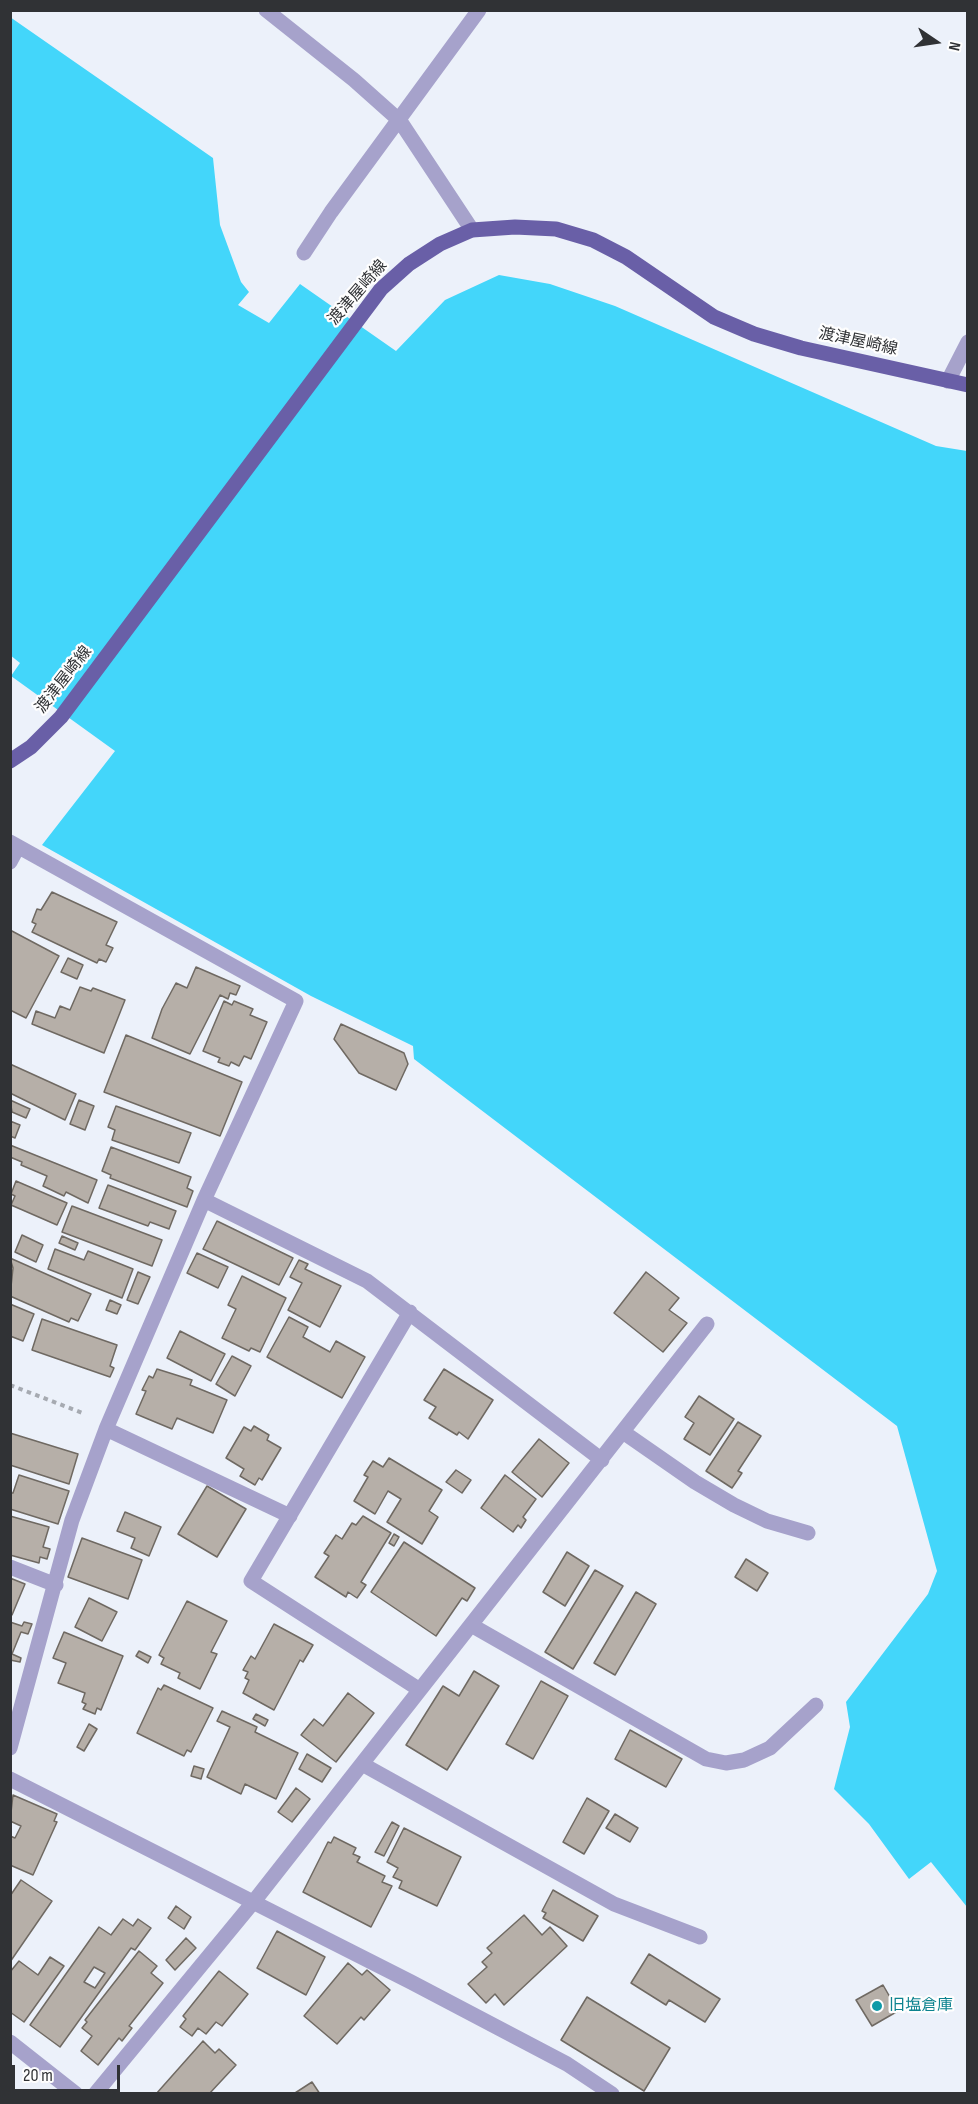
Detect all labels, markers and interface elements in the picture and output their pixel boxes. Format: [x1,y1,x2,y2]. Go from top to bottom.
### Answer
north arrow [906,12,966,72]
text: N [944,40,964,52]
street label: 渡津屋崎線 [325,257,391,329]
street label: 渡津屋崎線 [817,324,899,360]
street label: 渡津屋崎線 [32,643,96,717]
place label: 旧塩倉庫 [889,1996,953,2016]
marker: 旧塩倉庫 [870,1999,884,2013]
scale bar [15,2053,123,2091]
text: 20 m [23,2065,53,2086]

